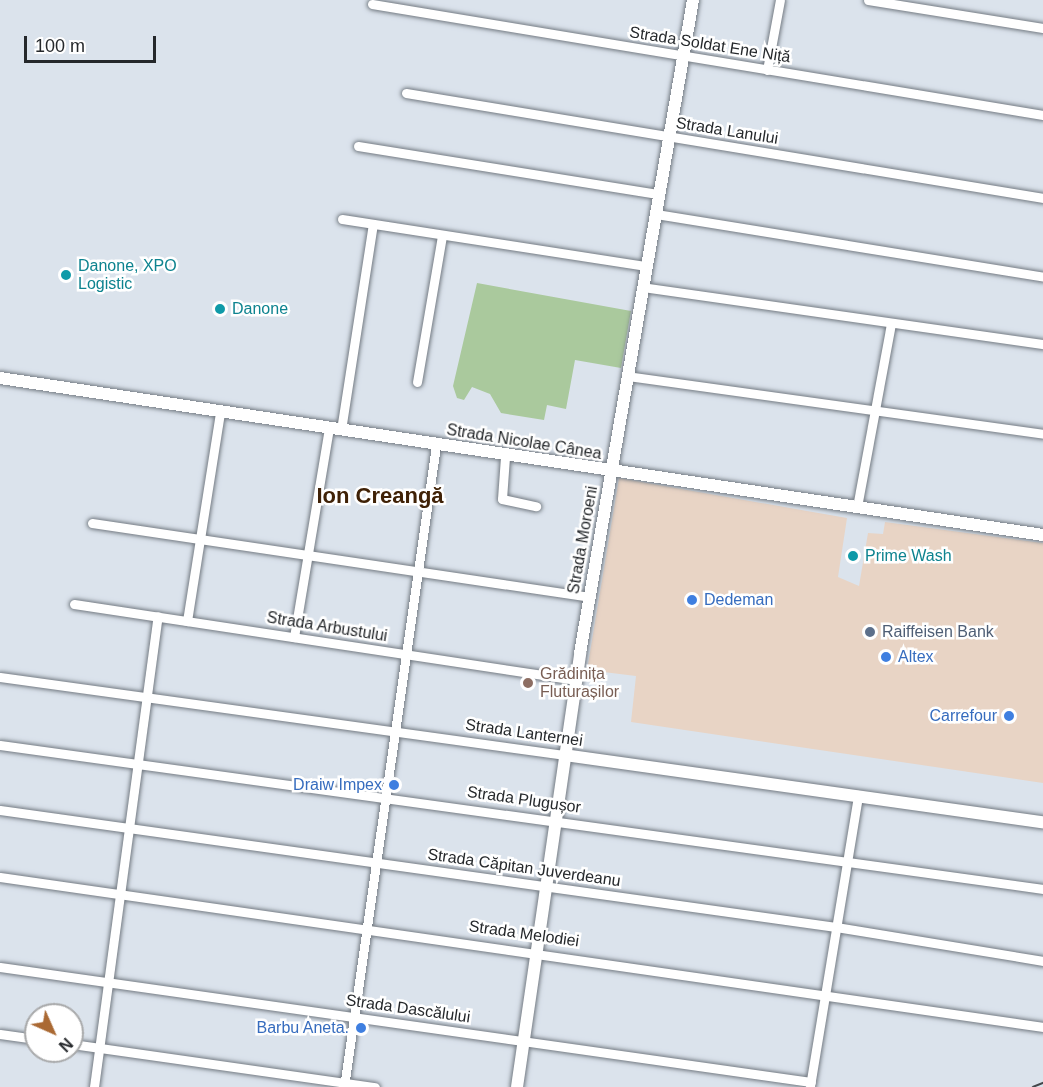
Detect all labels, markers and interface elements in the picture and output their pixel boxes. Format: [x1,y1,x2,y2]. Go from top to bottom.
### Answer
street label: Strada Soldat Ene Niță [628,23,792,67]
scale bar [27,24,159,62]
text: 100 m [35,36,85,56]
street label: Strada Lanului [675,113,779,149]
place label: Danone, XPO Logistic [78,256,177,294]
marker: Danone, XPO Logistic [59,268,73,282]
place label: Danone [232,299,288,319]
marker: Danone [213,302,227,316]
street label: Strada Nicolae Cânea [445,420,603,464]
district label: Ion Creangă [316,483,444,509]
street label: Strada Moroeni [564,484,602,596]
place label: Prime Wash [865,546,952,566]
marker: Prime Wash [846,549,860,563]
place label: Dedeman [704,590,773,610]
marker: Dedeman [685,593,699,607]
street label: Strada Arbustului [265,608,389,646]
place label: Raiffeisen Bank [882,622,994,642]
marker: Raiffeisen Bank [863,625,877,639]
place label: Altex [898,647,934,667]
marker: Altex [879,650,893,664]
place label: Grădinița Fluturașilor [540,664,619,702]
marker: Grădinița Fluturașilor [521,676,535,690]
place label: Carrefour [929,706,997,726]
marker: Carrefour [1002,709,1016,723]
street label: Strada Lanternei [464,715,584,751]
place label: Draiw Impex [293,775,382,795]
marker: Draiw Impex [387,778,401,792]
street label: Strada Plugușor [466,783,582,817]
street label: Strada Căpitan Juverdeanu [426,845,622,891]
street label: Strada Melodiei [468,917,580,951]
street label: Strada Dascălului [345,991,471,1027]
north arrow [24,1003,84,1063]
place label: Barbu Aneta. [256,1018,349,1038]
marker: Barbu Aneta. [354,1021,368,1035]
text: N [56,1035,76,1055]

